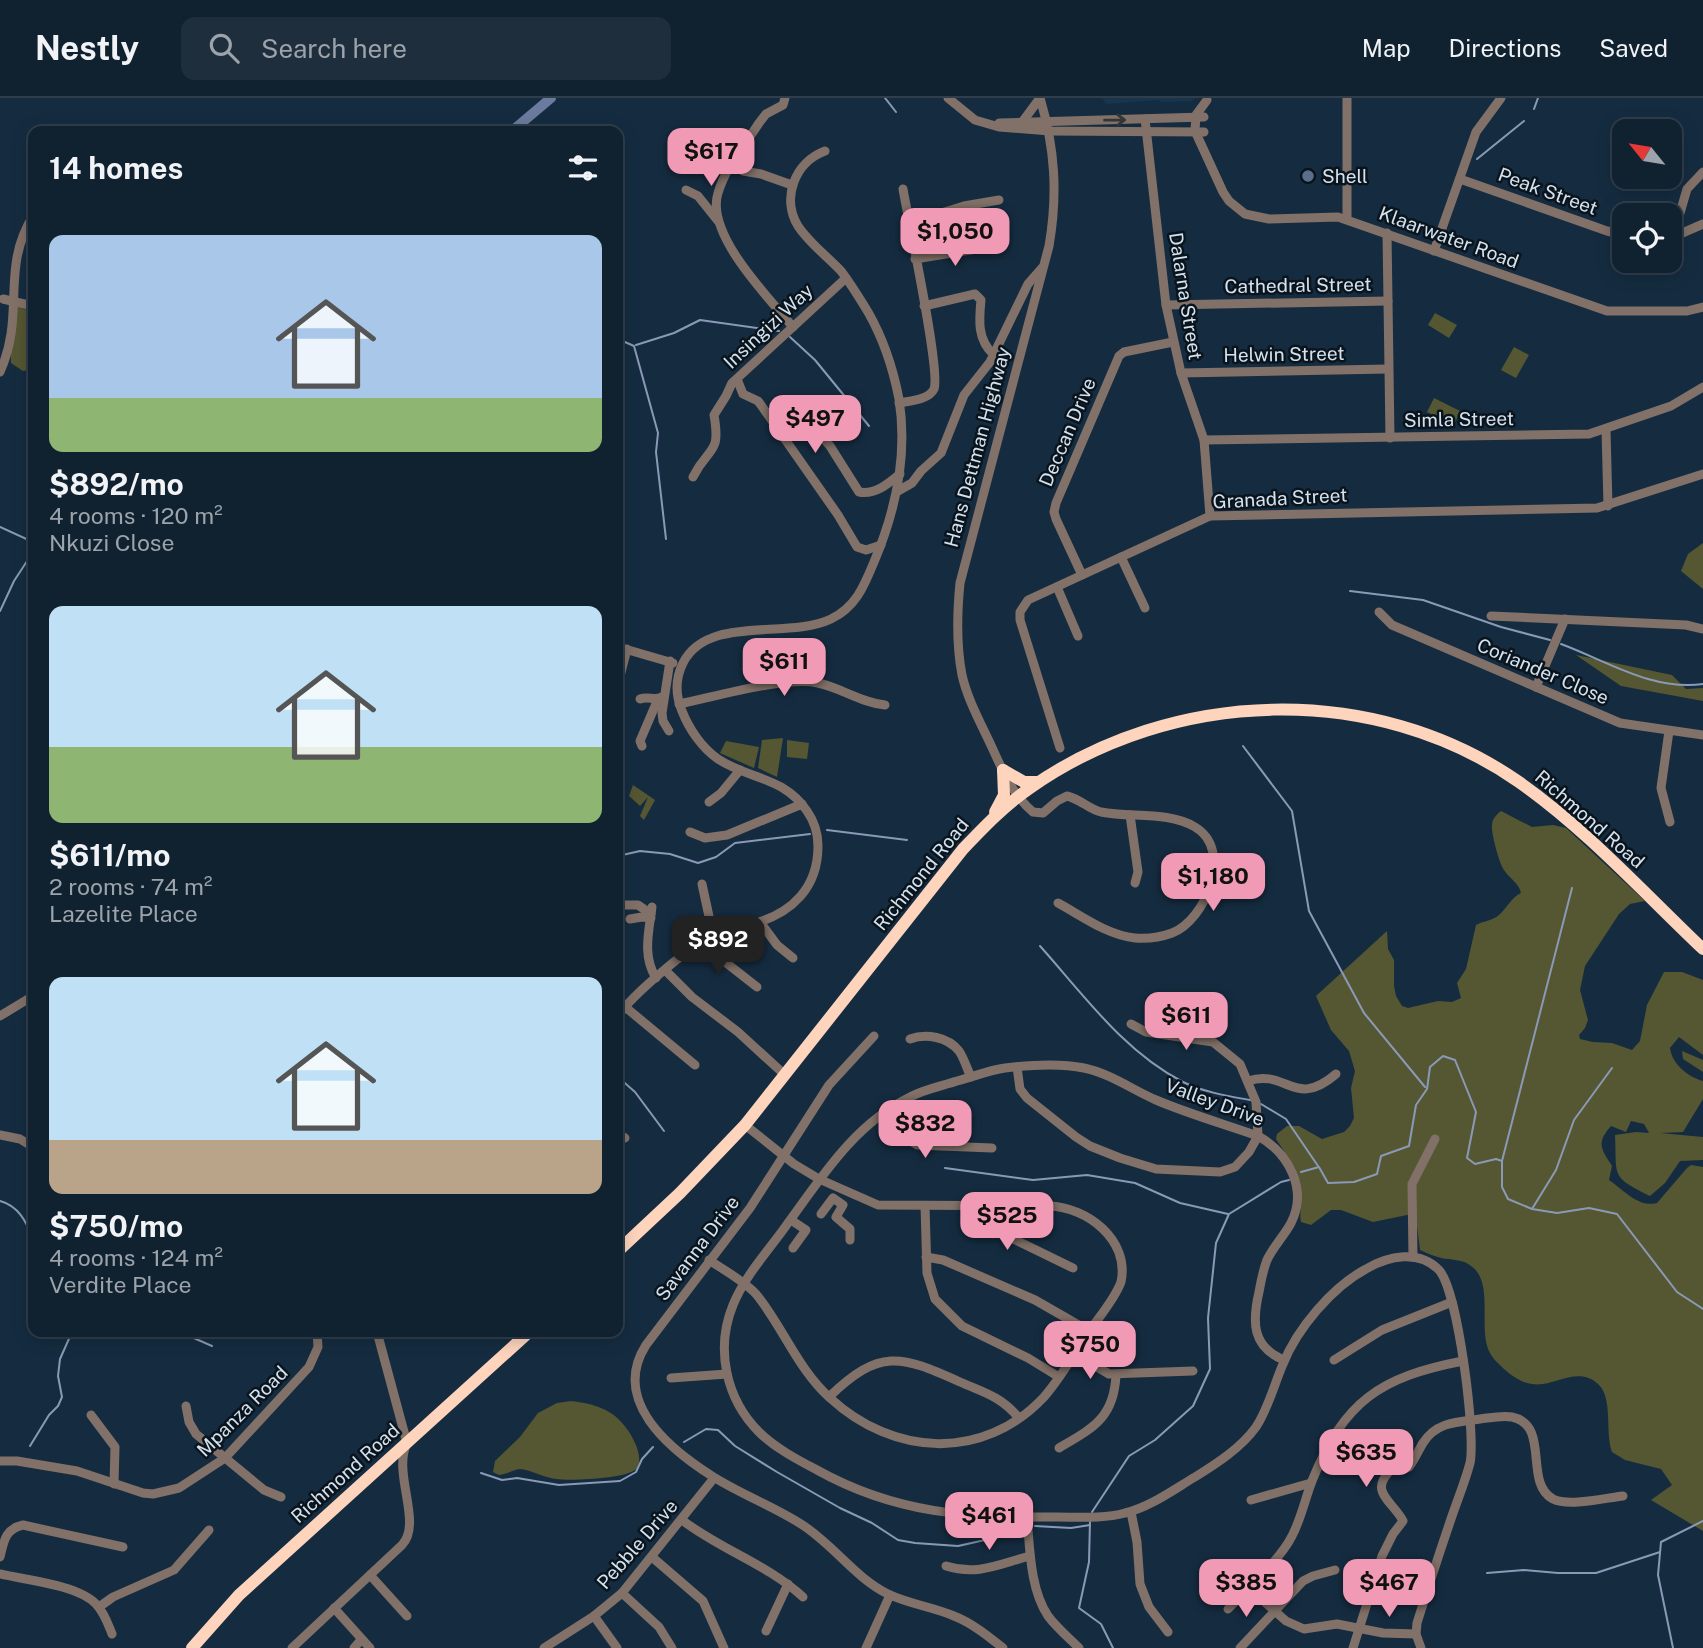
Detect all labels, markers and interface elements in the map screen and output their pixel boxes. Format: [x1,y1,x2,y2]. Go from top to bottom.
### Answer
search box [181,17,671,80]
text: Nestly [35,29,139,67]
icon: search [205,29,243,67]
text: Search here [261,33,407,64]
text: Map [1362,34,1411,62]
text: Directions [1449,34,1561,62]
text: Saved [1599,34,1668,62]
one-way arrow [1103,113,1126,127]
north arrow [1612,119,1682,189]
map controls [1612,119,1682,273]
pin: $617 [670,129,752,188]
text: $617 [683,137,739,164]
icon: filters [564,149,602,187]
text: 14 homes [49,150,183,186]
street label: Peak Street [1495,163,1601,219]
place label: Shell [1322,165,1368,187]
marker: Shell [1300,168,1316,184]
street label: Klaarwater Road [1376,202,1522,272]
button: locate [1612,203,1682,273]
pin: $1,050 [898,208,1012,268]
text: $1,050 [916,217,994,244]
street label: Dalarna Street [1165,231,1207,361]
street label: Cathedral Street [1224,273,1372,297]
street label: Insingizi Way [719,279,817,373]
icon: home [263,281,389,407]
street label: Helwin Street [1223,342,1345,366]
street label: Hans Dettman Highway [940,344,1014,550]
street label: Deccan Drive [1034,374,1100,490]
pin: $497 [774,396,856,455]
text: $497 [785,404,845,431]
street label: Simla Street [1404,407,1514,431]
text: $892/mo [49,466,184,502]
street label: Granada Street [1212,483,1348,513]
text: 4 rooms · 120 m² [49,502,223,529]
text: Nkuzi Close [49,529,175,556]
street label: Coriander Close [1474,633,1612,709]
pin: $611 [743,638,825,698]
text: $611 [759,647,809,674]
icon: home [263,652,389,778]
street label: Richmond Road [1531,766,1649,872]
street label: Richmond Road [869,814,973,934]
text: $611/mo [49,837,170,873]
pin: $1,180 [1156,854,1270,913]
text: $1,180 [1177,862,1249,889]
text: 2 rooms · 74 m² [49,873,212,900]
text: Lazelite Place [49,900,198,927]
pin: $892 [677,916,759,976]
text: $892 [688,925,748,952]
pin: $611 [1145,992,1227,1052]
text: $611 [1161,1001,1211,1028]
icon: home [263,1023,389,1149]
street label: Valley Drive [1162,1074,1268,1130]
pin: $832 [884,1100,966,1160]
text: $832 [895,1109,955,1136]
street label: Savanna Drive [651,1191,743,1305]
pin: $525 [966,1192,1048,1252]
text: $525 [976,1201,1038,1228]
text: $750/mo [49,1208,183,1244]
text: 4 rooms · 124 m² [49,1244,223,1271]
text: Verdite Place [49,1271,192,1298]
pin: $750 [1049,1322,1131,1381]
text: $750 [1060,1330,1120,1357]
street label: Mpanza Road [192,1361,292,1461]
street label: Richmond Road [286,1419,404,1527]
pin: $635 [1325,1430,1407,1489]
text: $635 [1335,1438,1397,1465]
pin: $461 [948,1492,1030,1552]
street label: Pebble Drive [592,1495,682,1593]
text: $461 [961,1501,1017,1528]
pin: $385 [1205,1560,1287,1619]
pin: $467 [1348,1560,1430,1619]
text: $385 [1215,1568,1277,1595]
text: $467 [1359,1568,1419,1595]

